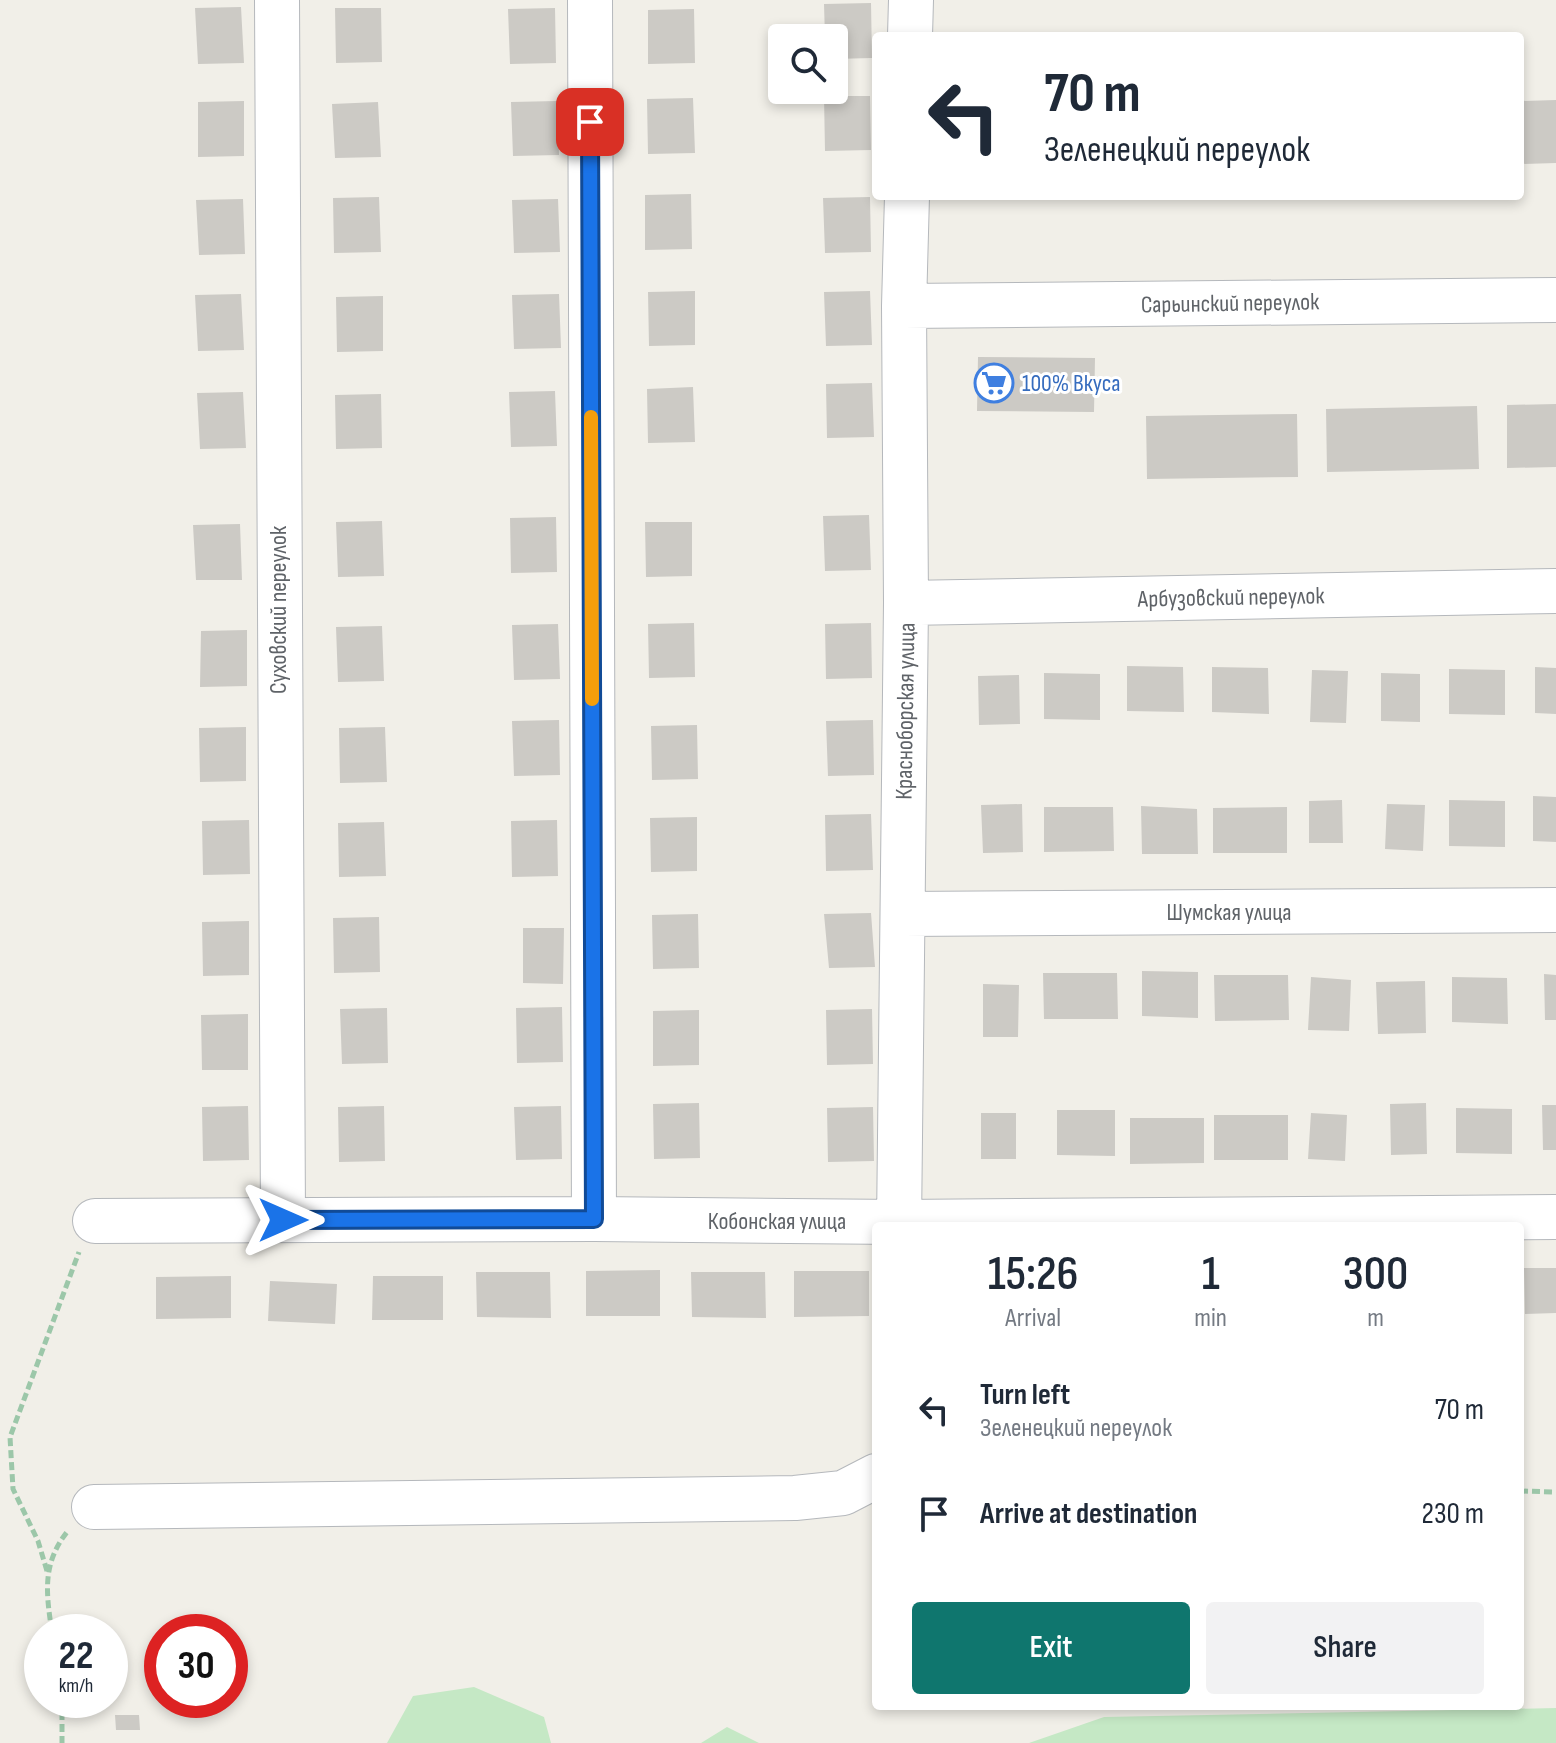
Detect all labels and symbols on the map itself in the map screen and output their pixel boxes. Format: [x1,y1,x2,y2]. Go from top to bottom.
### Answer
pin [556,88,624,156]
street label: Сарьинский переулок [1141,287,1320,320]
supermarket icon: 100% Вкуса [973,362,1015,404]
place label: 100% Вкуса [1022,369,1120,398]
street label: Суховский переулок [264,525,293,694]
street label: Арбузовский переулок [1136,581,1326,614]
street label: Красноборская улица [889,622,922,800]
street label: Шумская улица [1166,898,1292,927]
position arrow [241,1178,325,1262]
street label: Кобонская улица [708,1207,846,1236]
speed limit sign: 30 [144,1614,248,1718]

